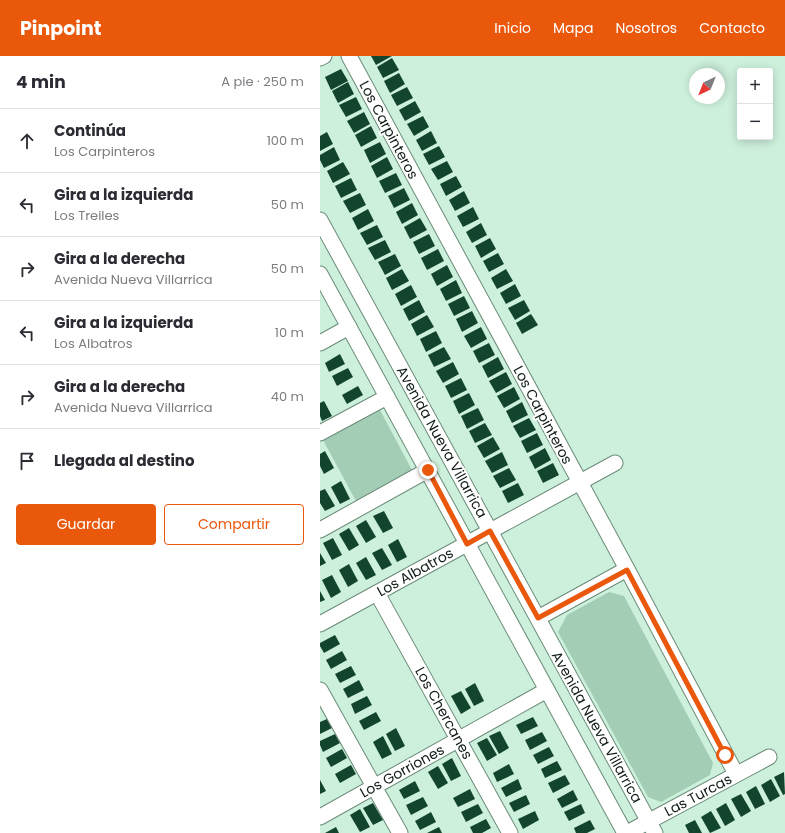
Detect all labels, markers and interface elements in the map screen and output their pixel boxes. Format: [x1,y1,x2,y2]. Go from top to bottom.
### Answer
text: Pinpoint [20,15,101,42]
text: Inicio [494,18,531,38]
text: Mapa [553,18,594,38]
text: Nosotros [616,18,677,38]
text: Contacto [699,18,765,38]
north arrow [689,68,725,104]
map controls [737,68,773,140]
button: + [737,68,773,104]
text: 4 min [16,70,66,94]
text: A pie · 250 m [221,72,304,91]
street label: Los Carpinteros [355,77,423,183]
button: − [737,104,773,140]
text: Continúa [54,120,126,141]
icon: ahead [16,130,38,152]
text: 100 m [267,131,304,150]
text: Los Carpinteros [54,142,155,161]
text: Gira a la izquierda [54,184,193,205]
icon: left [16,194,38,216]
text: 50 m [271,195,304,214]
text: Los Treiles [54,206,119,225]
text: Gira a la derecha [54,248,185,269]
icon: right [16,258,38,280]
text: 50 m [271,259,304,278]
text: Avenida Nueva Villarrica [54,270,213,289]
text: Gira a la izquierda [54,312,193,333]
icon: left [16,322,38,344]
text: 10 m [275,323,304,342]
text: Los Albatros [54,334,132,353]
street label: Los Carpinteros [509,362,577,468]
street label: Avenida Nueva Villarrica [392,363,492,521]
text: Gira a la derecha [54,376,185,397]
icon: right [16,386,38,408]
text: 40 m [271,387,304,406]
text: Avenida Nueva Villarrica [54,398,213,417]
icon: arrive [16,450,38,472]
text: Llegada al destino [54,450,195,471]
route end [419,461,437,479]
button: Guardar [16,504,156,545]
button: Compartir [164,504,304,545]
street label: Los Albatros [373,543,457,601]
street label: Avenida Nueva Villarrica [547,648,647,806]
street label: Los Chercanes [410,663,478,763]
street label: Los Gorriones [356,740,448,802]
route start [716,746,734,764]
street label: Las Turcas [661,769,735,821]

